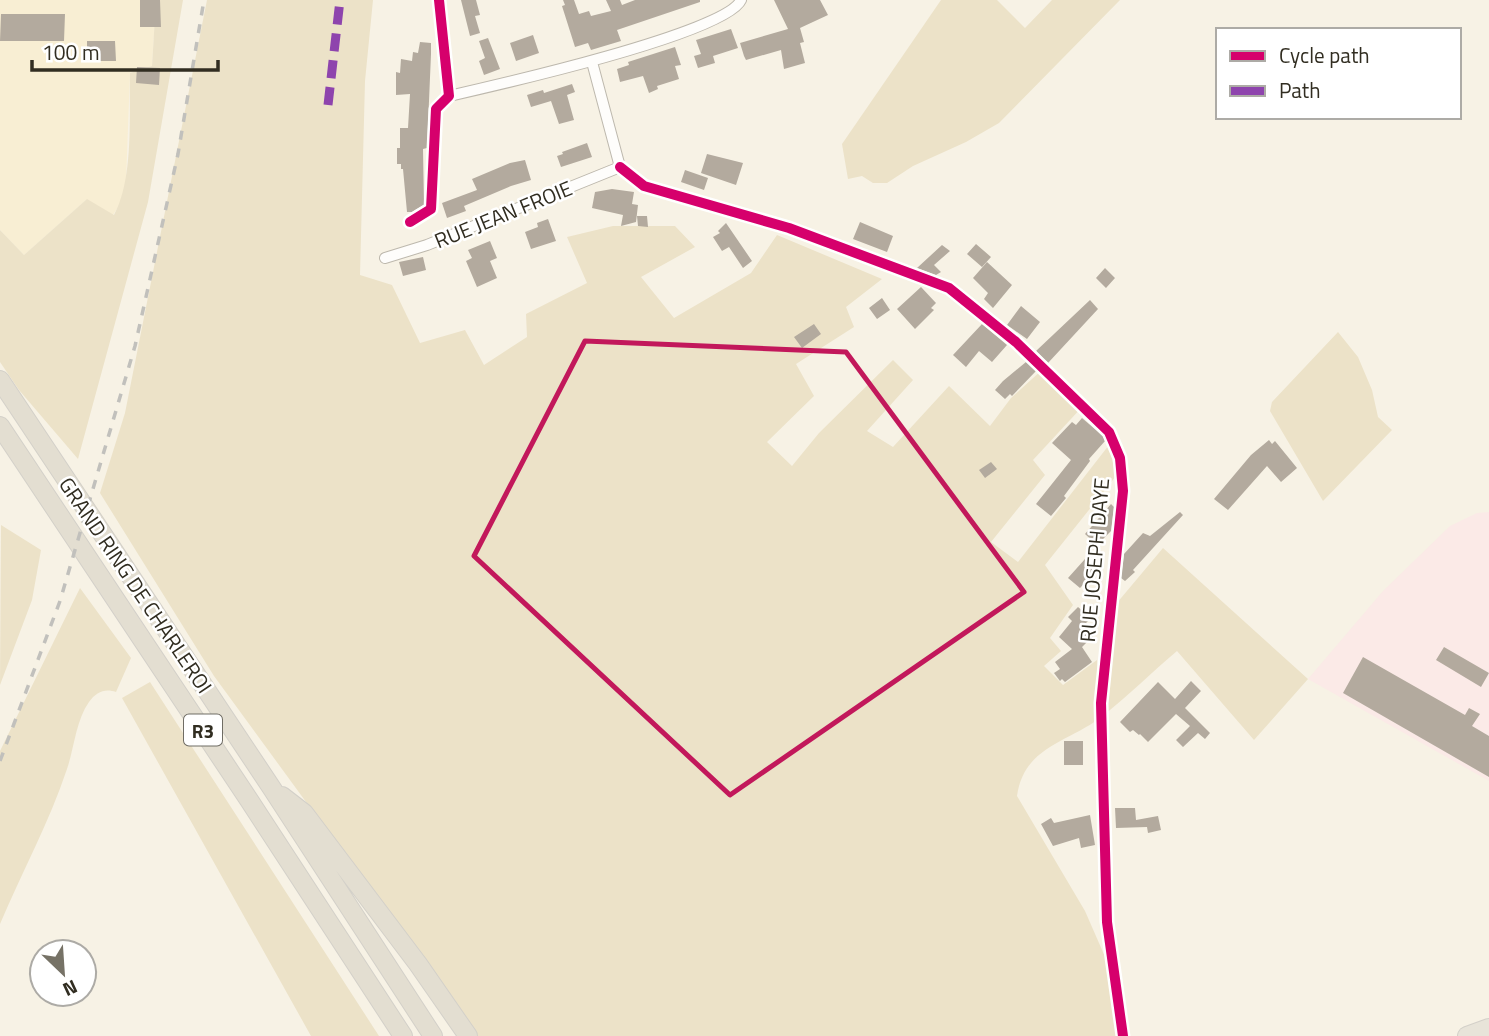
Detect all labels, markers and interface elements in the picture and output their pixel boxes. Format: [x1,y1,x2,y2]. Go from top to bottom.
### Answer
scale bar [32,28,217,72]
legend [1216,28,1461,119]
text: 100 m [42,36,99,68]
text: Cycle path [1279,39,1370,71]
text: Path [1279,74,1321,106]
street label: RUE JEAN FROIE [429,172,577,256]
street label: GRAND RING DE CHARLEROI [51,470,221,700]
street label: RUE JOSEPH DAYE [1071,477,1117,643]
road number: R3 [184,715,222,746]
north arrow [28,938,98,1008]
text: N [58,973,82,1005]

